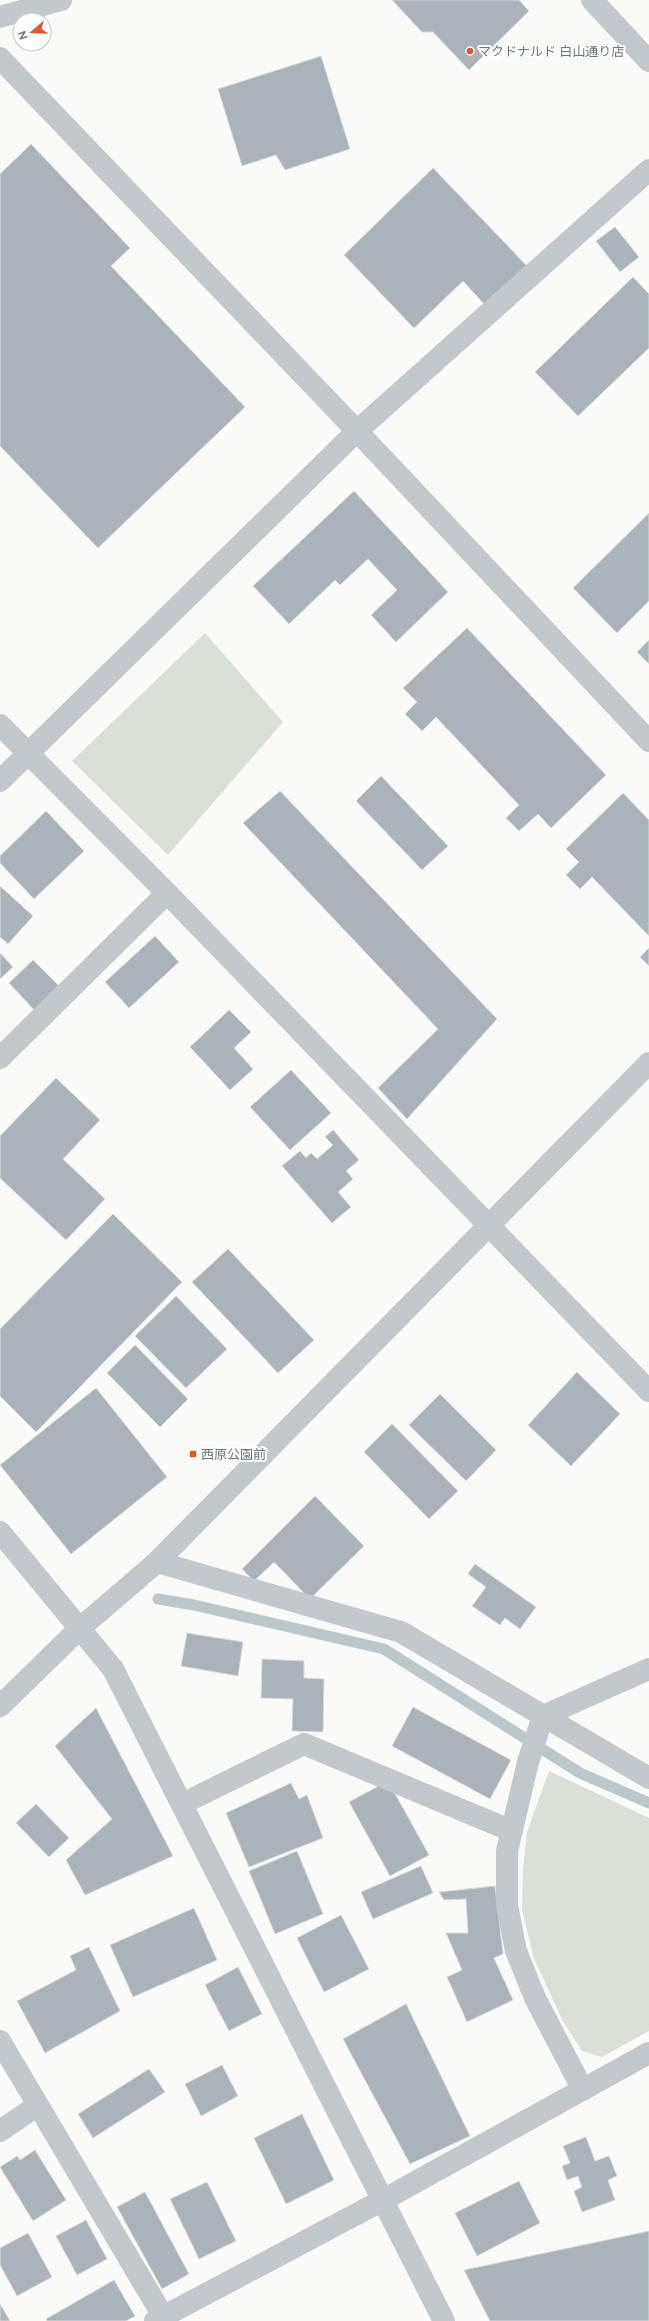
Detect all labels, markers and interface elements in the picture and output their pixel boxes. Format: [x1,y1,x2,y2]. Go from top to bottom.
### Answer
north arrow [12,12,52,52]
text: N [16,29,31,41]
place label: マクドナルド 白山通り店 [478,44,624,59]
marker: マクドナルド 白山通り店 [465,46,475,56]
place label: 西原公園前 [201,1447,266,1462]
marker: 西原公園前 [188,1449,198,1459]

